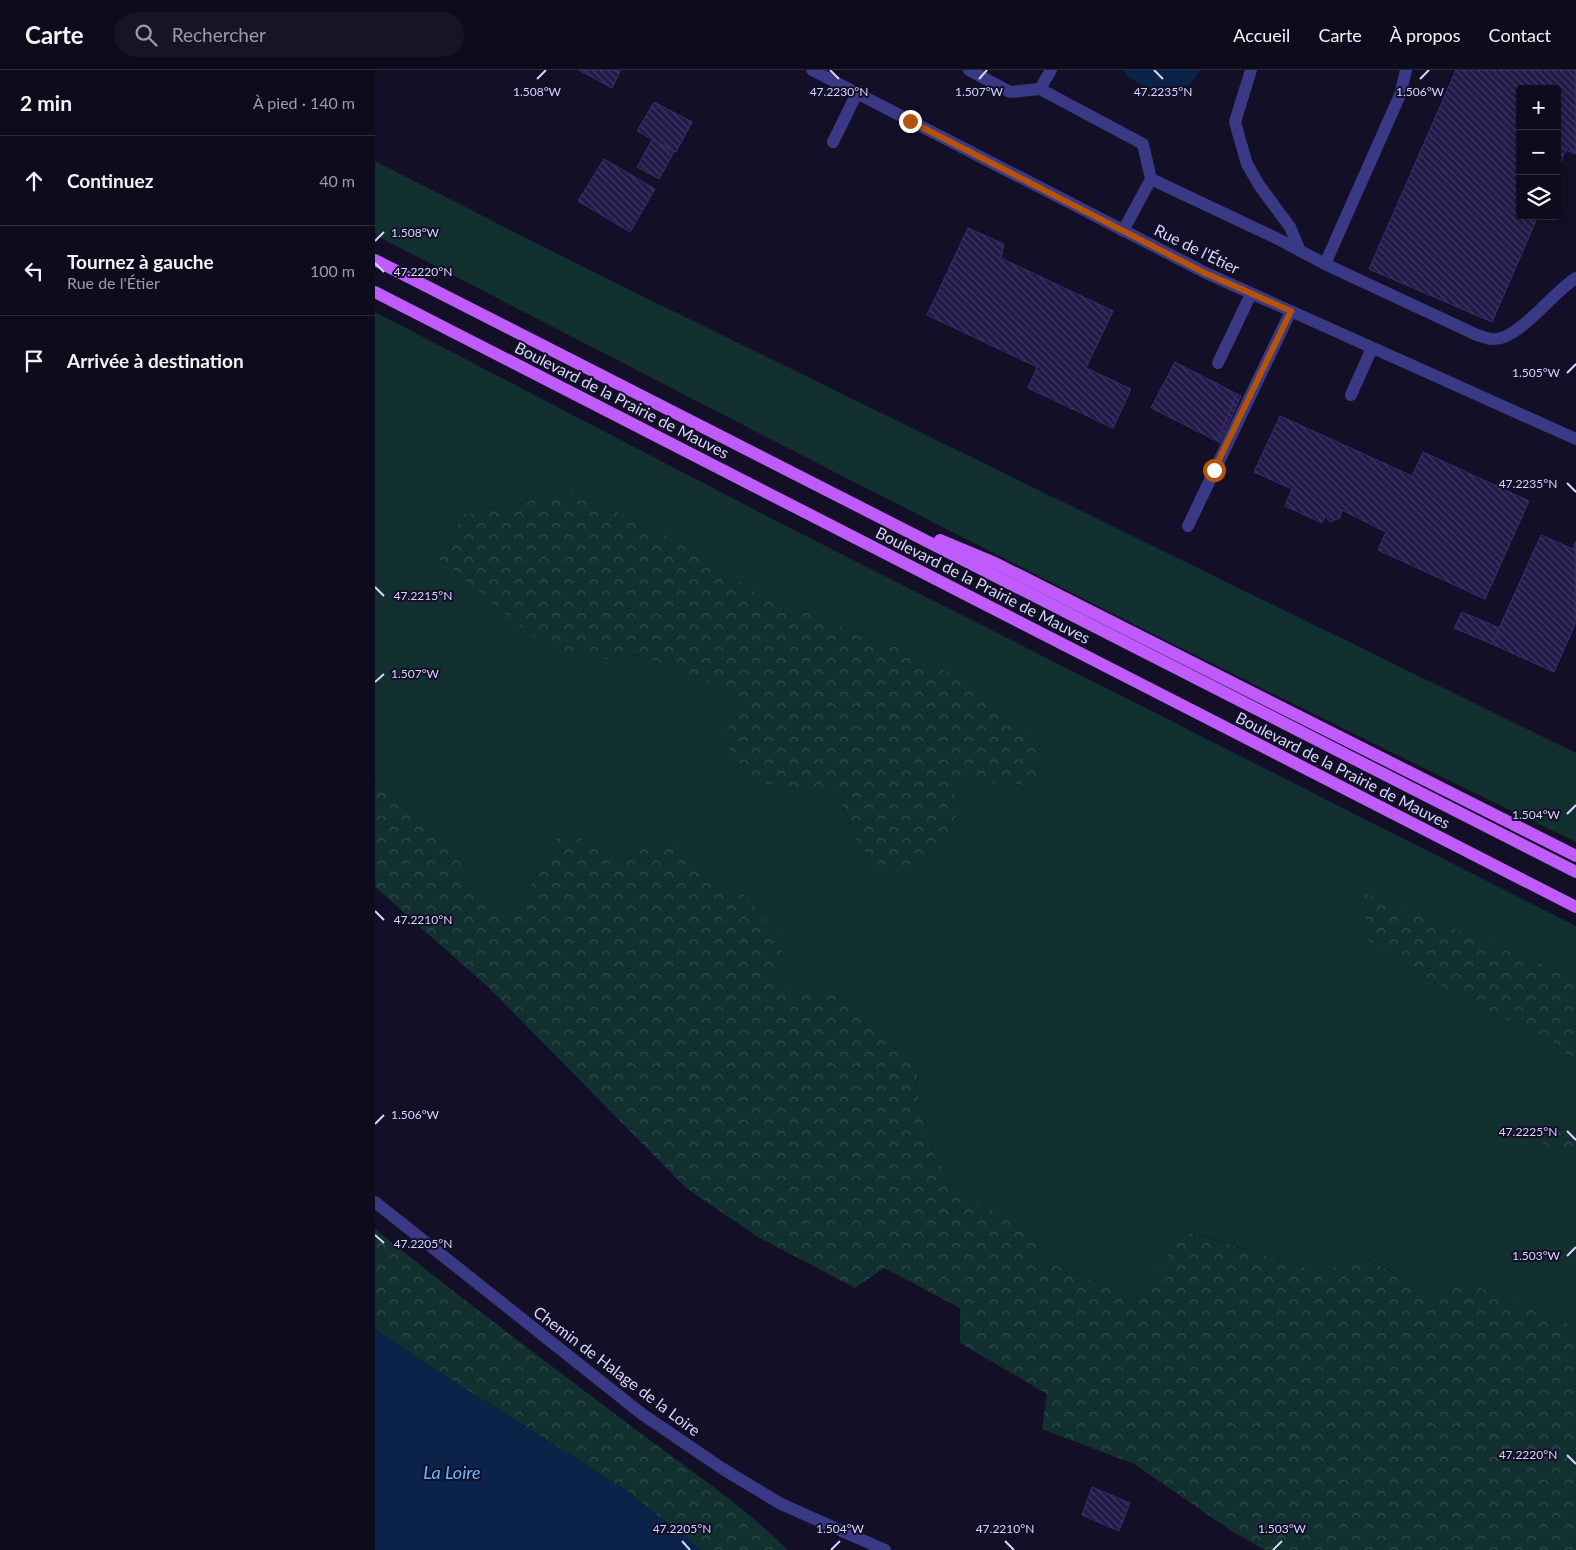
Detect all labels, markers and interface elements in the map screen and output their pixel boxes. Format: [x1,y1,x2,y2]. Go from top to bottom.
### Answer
search box [114,12,464,57]
text: Carte [25,20,84,49]
icon: search [132,21,160,49]
text: Rechercher [172,23,266,46]
text: Accueil [1233,24,1290,46]
text: Carte [1318,24,1362,46]
text: À propos [1390,24,1461,46]
text: Contact [1489,24,1551,46]
text: 1.508°W [513,84,562,99]
text: 47.2230°N [810,84,868,99]
text: 1.507°W [955,84,1004,99]
text: 47.2235°N [1134,84,1192,99]
text: 1.506°W [1396,84,1445,99]
map controls [1516,85,1561,220]
button: + [1516,85,1561,130]
text: 2 min [20,90,72,115]
text: À pied · 140 m [253,93,355,112]
route end [899,110,922,133]
button: − [1516,130,1561,175]
icon: ahead [20,167,48,195]
text: Continuez [67,169,153,192]
text: 40 m [319,171,355,190]
button: layers [1516,175,1561,220]
street label: Rue de l'Étier [1151,220,1243,277]
text: 1.508°W [391,225,440,240]
text: Tournez à gauche [67,250,214,273]
icon: left [20,257,48,285]
text: 100 m [310,261,355,280]
text: 47.2220°N [394,264,452,279]
text: Rue de l'Étier [67,273,160,292]
street label: Boulevard de la Prairie de Mauves [512,337,733,462]
icon: arrive [20,347,48,375]
text: Arrivée à destination [67,349,244,372]
text: 1.505°W [1512,365,1561,380]
route start [1203,459,1226,482]
text: 47.2235°N [1499,476,1557,491]
street label: Boulevard de la Prairie de Mauves [873,522,1094,647]
text: 47.2215°N [394,588,452,603]
text: 1.507°W [391,666,440,681]
street label: Boulevard de la Prairie de Mauves [1233,707,1454,832]
text: 1.504°W [1512,807,1561,822]
text: 47.2210°N [394,912,452,927]
text: 1.506°W [391,1107,440,1122]
text: 47.2225°N [1499,1124,1557,1139]
text: 47.2205°N [394,1236,452,1251]
text: 1.503°W [1512,1248,1561,1263]
street label: Chemin de Halage de la Loire [530,1302,704,1440]
text: 47.2220°N [1499,1447,1557,1462]
water label: La Loire [423,1461,481,1483]
text: 47.2205°N [653,1521,711,1536]
text: 1.504°W [816,1521,865,1536]
text: 47.2210°N [976,1521,1034,1536]
text: 1.503°W [1258,1521,1307,1536]

